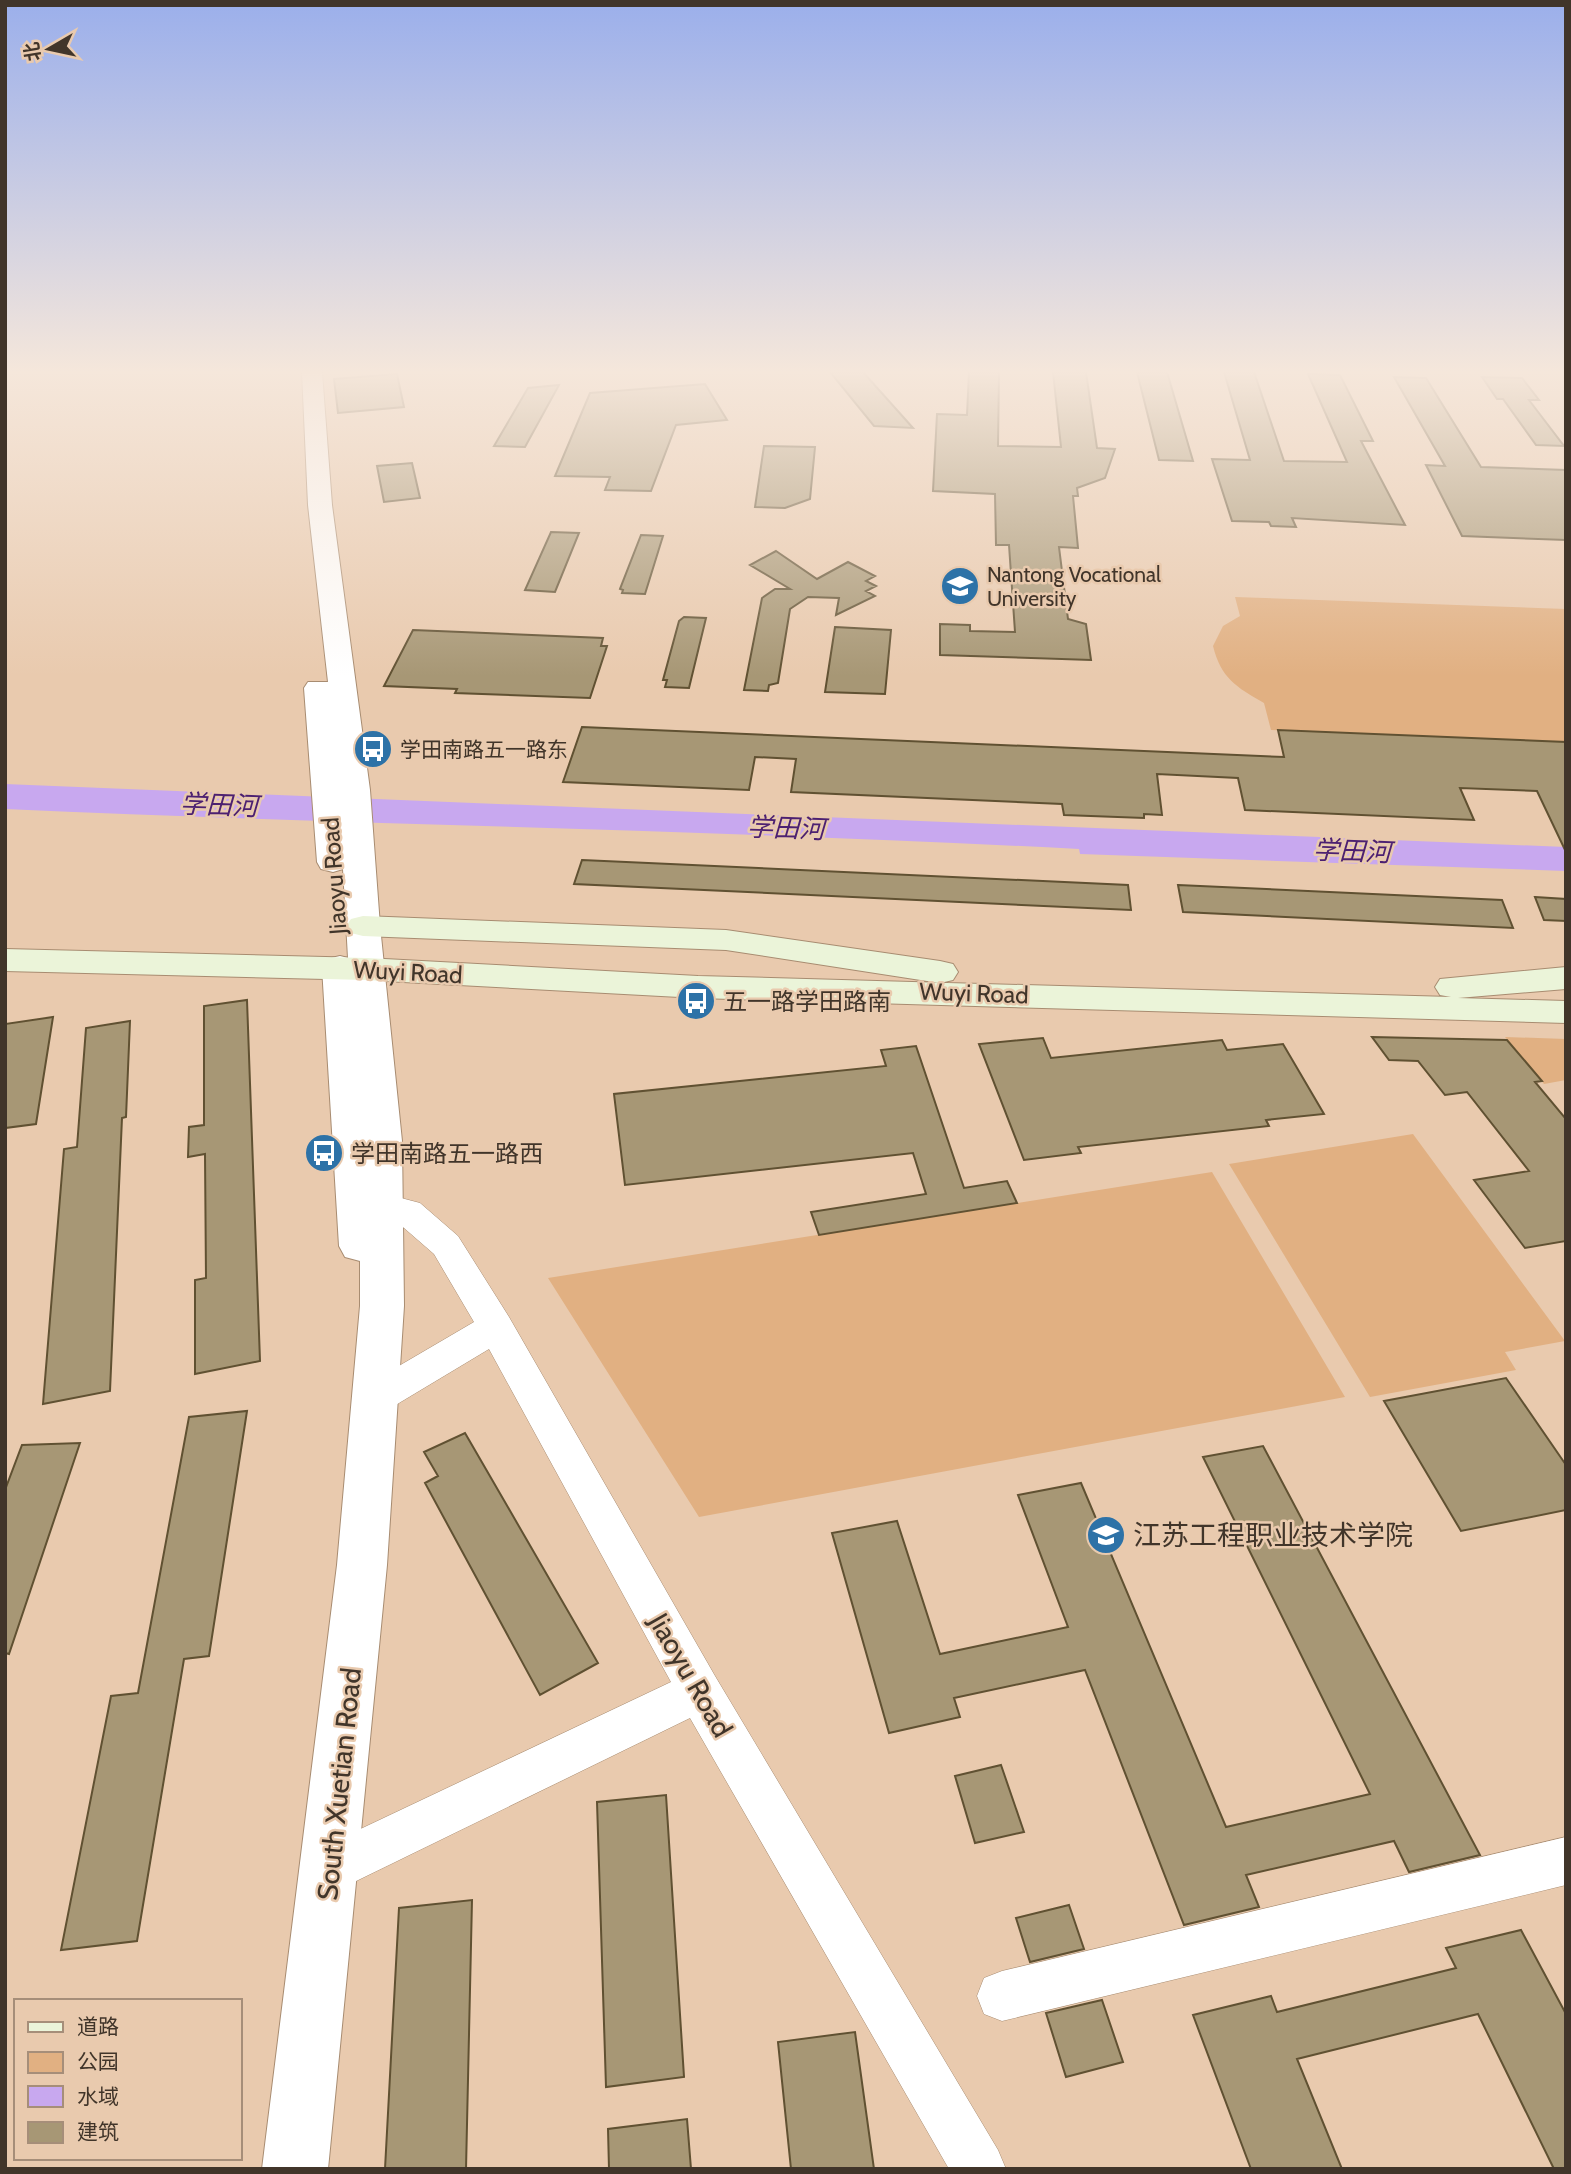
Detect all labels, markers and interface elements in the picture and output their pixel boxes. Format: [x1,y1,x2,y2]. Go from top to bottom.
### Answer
north arrow [14,14,84,84]
text: 北 [20,40,46,63]
place label: Nantong Vocational University [987,562,1161,611]
school or university icon: Nantong Vocational University [939,565,981,607]
bus stop icon: 学田南路五一路东 [352,728,394,770]
place label: 学田南路五一路东 [400,737,568,762]
water label: 学田河 [179,788,264,823]
water label: 学田河 [746,811,831,846]
street label: Jiaoyu Road [315,816,353,937]
water label: 学田河 [1312,834,1397,869]
street label: Wuyi Road [353,955,463,989]
street label: Wuyi Road [919,977,1029,1009]
bus stop icon: 五一路学田路南 [675,980,717,1022]
place label: 五一路学田路南 [723,987,891,1016]
bus stop icon: 学田南路五一路西 [303,1132,345,1174]
place label: 学田南路五一路西 [351,1139,543,1168]
school or university icon: 江苏工程职业技术学院 [1085,1514,1127,1556]
place label: 江苏工程职业技术学院 [1133,1518,1413,1552]
street label: Jiaoyu Road [641,1606,740,1743]
street label: South Xuetian Road [310,1666,368,1902]
legend [14,1999,242,2160]
text: 道路 [77,2014,119,2039]
text: 公园 [77,2049,119,2074]
text: 水域 [77,2084,119,2109]
text: 建筑 [77,2119,119,2144]

